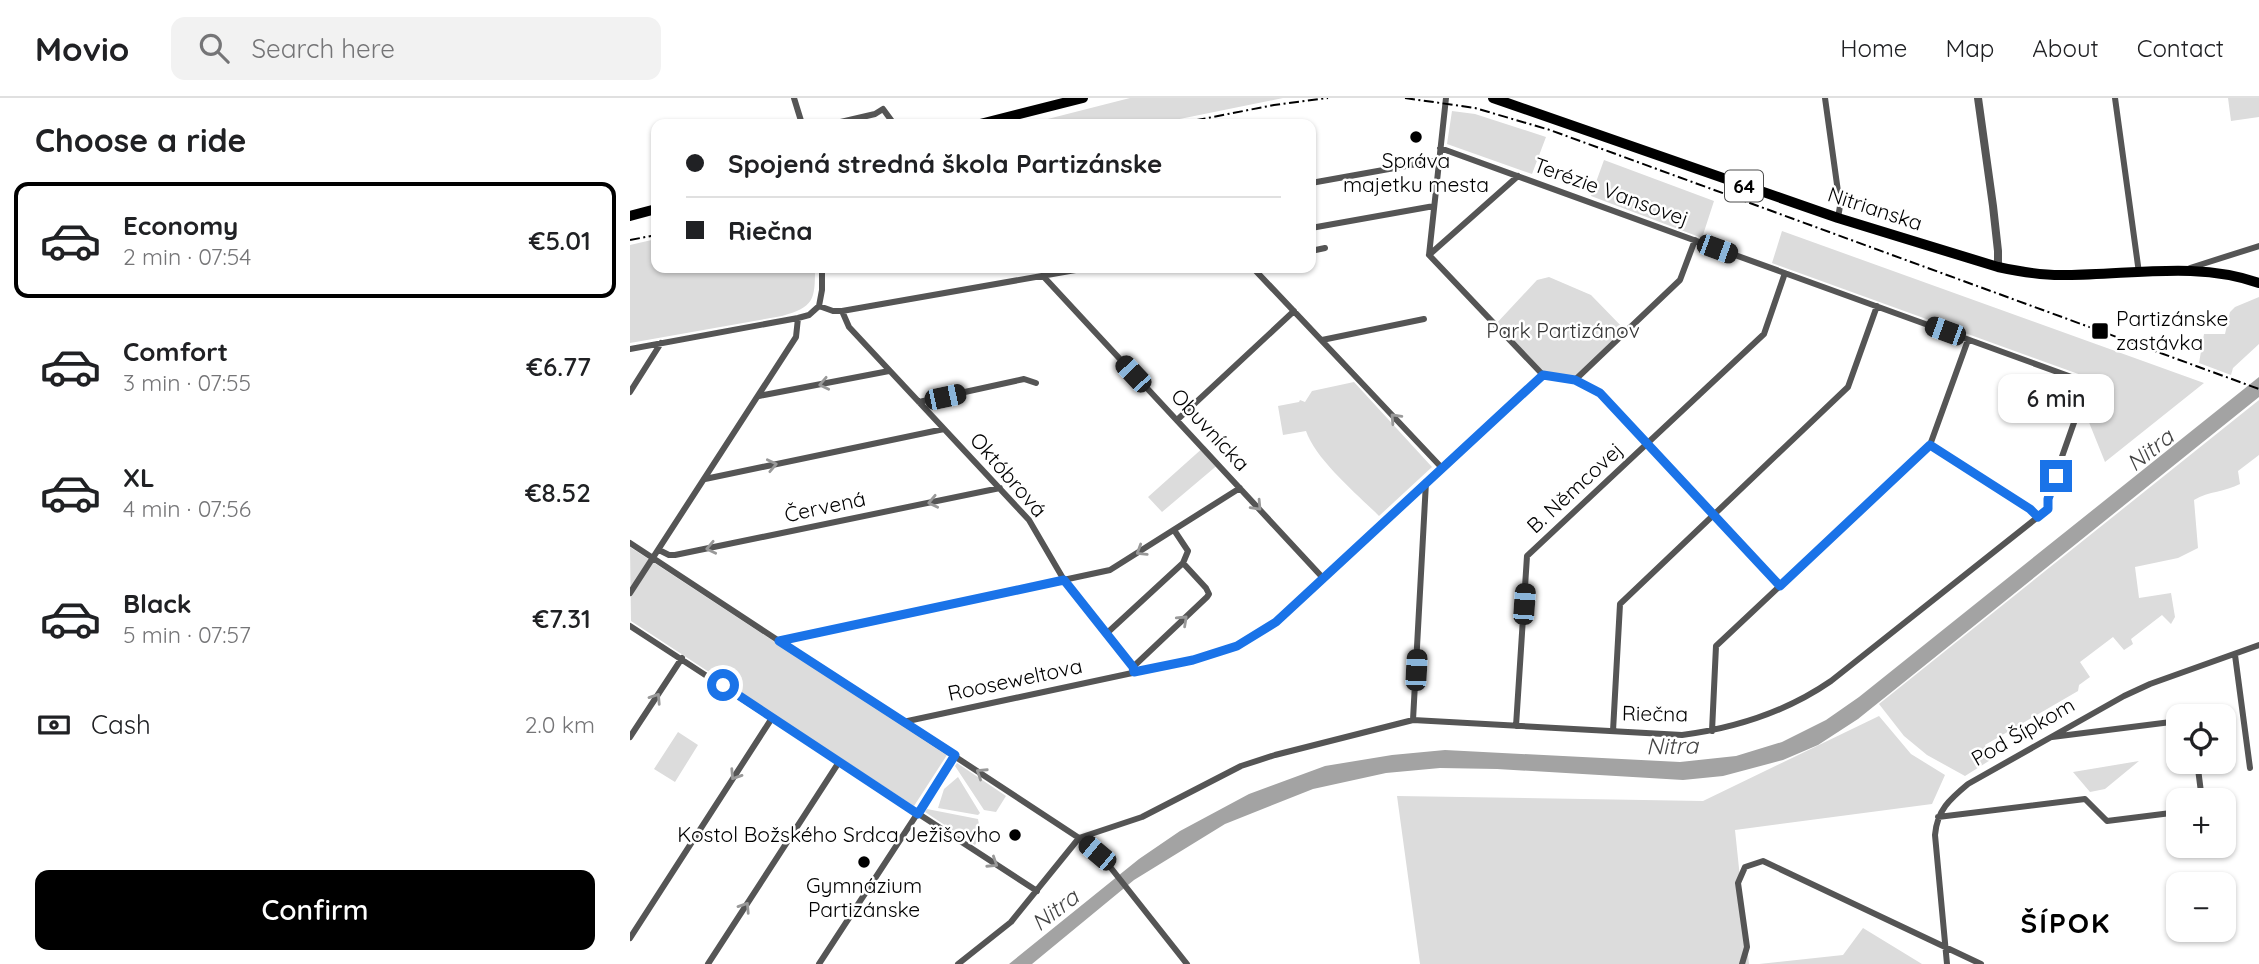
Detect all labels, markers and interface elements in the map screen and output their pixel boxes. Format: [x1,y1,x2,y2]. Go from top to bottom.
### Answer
search box [171,17,661,80]
text: Movio [35,28,129,69]
icon: search [195,29,233,67]
text: Search here [251,32,395,65]
text: Home [1840,33,1907,63]
text: Map [1945,33,1994,63]
text: About [2032,33,2099,63]
text: Contact [2137,33,2224,63]
text: Choose a ride [35,120,247,160]
marker: Správa majetku mesta [1408,129,1424,145]
text: Spojená stredná škola Partizánske [728,147,1162,180]
place label: Správa majetku mesta [1343,147,1489,197]
street label: Terézie Vansovej [1530,151,1692,231]
road number: 64 [1725,170,1763,202]
street label: Nitrianska [1825,181,1926,236]
icon: car [39,209,102,272]
text: Economy [123,209,238,242]
text: Riečna [728,214,813,247]
text: €5.01 [529,224,591,257]
car [1694,232,1741,266]
text: 2 min · 07:54 [123,242,251,271]
place label: Partizánske zastávka [2116,305,2228,355]
car [1922,314,1969,348]
park label: Park Partizánov [1486,317,1640,343]
marker: Partizánske zastávka [2090,321,2110,341]
icon: car [39,335,102,398]
text: Comfort [123,335,228,368]
text: €6.77 [526,350,591,383]
car [1111,351,1156,397]
text: 3 min · 07:55 [123,368,251,397]
callout: 6 min [1998,374,2114,424]
one-way arrow [818,376,830,391]
car [923,382,968,412]
street label: Obuvnícka [1166,383,1255,476]
text: 6 min [2027,384,2085,413]
one-way arrow [1391,413,1404,426]
water label: Nitra [2120,421,2180,477]
street label: Októbrová [965,427,1053,522]
street label: B. Němcovej [1521,436,1628,538]
one-way arrow [766,458,778,473]
route end [2040,460,2072,492]
icon: car [39,461,102,524]
text: XL [123,461,155,494]
text: €8.52 [525,476,591,509]
street label: Červená [782,485,868,527]
text: 4 min · 07:56 [123,494,251,523]
one-way arrow [927,494,939,508]
one-way arrow [1248,498,1261,511]
one-way arrow [705,540,717,555]
one-way arrow [1135,542,1148,555]
car [1513,582,1536,626]
icon: car [39,587,102,650]
text: Black [123,587,192,620]
text: €7.31 [532,602,591,635]
one-way arrow [1175,616,1188,629]
text: 5 min · 07:57 [123,620,251,649]
car [1405,648,1428,692]
street label: Rooseweltova [945,652,1084,706]
route start [707,669,739,701]
street label: Pod Šípkom [1966,691,2079,771]
one-way arrow [647,693,660,706]
street label: Riečna [1622,699,1688,727]
map controls [2166,704,2236,942]
button: locate [2166,704,2236,774]
icon: cash [35,706,73,744]
text: Cash [91,708,151,741]
text: 2.0 km [525,710,595,739]
water label: Nitra [1646,731,1699,760]
one-way arrow [730,768,743,781]
one-way arrow [976,769,989,781]
button: + [2166,788,2236,858]
place label: Kostol Božského Srdca Ježišovho [677,821,1001,847]
marker: Kostol Božského Srdca Ježišovho [1007,827,1023,843]
car [1075,831,1120,875]
marker: Gymnázium Partizánske [856,854,872,870]
one-way arrow [985,854,998,867]
button: Confirm [35,870,595,950]
place label: Gymnázium Partizánske [806,872,922,922]
button: − [2166,872,2236,942]
water label: Nitra [1025,882,1085,937]
one-way arrow [737,902,749,915]
district label: ŠÍPOK [2021,905,2111,940]

